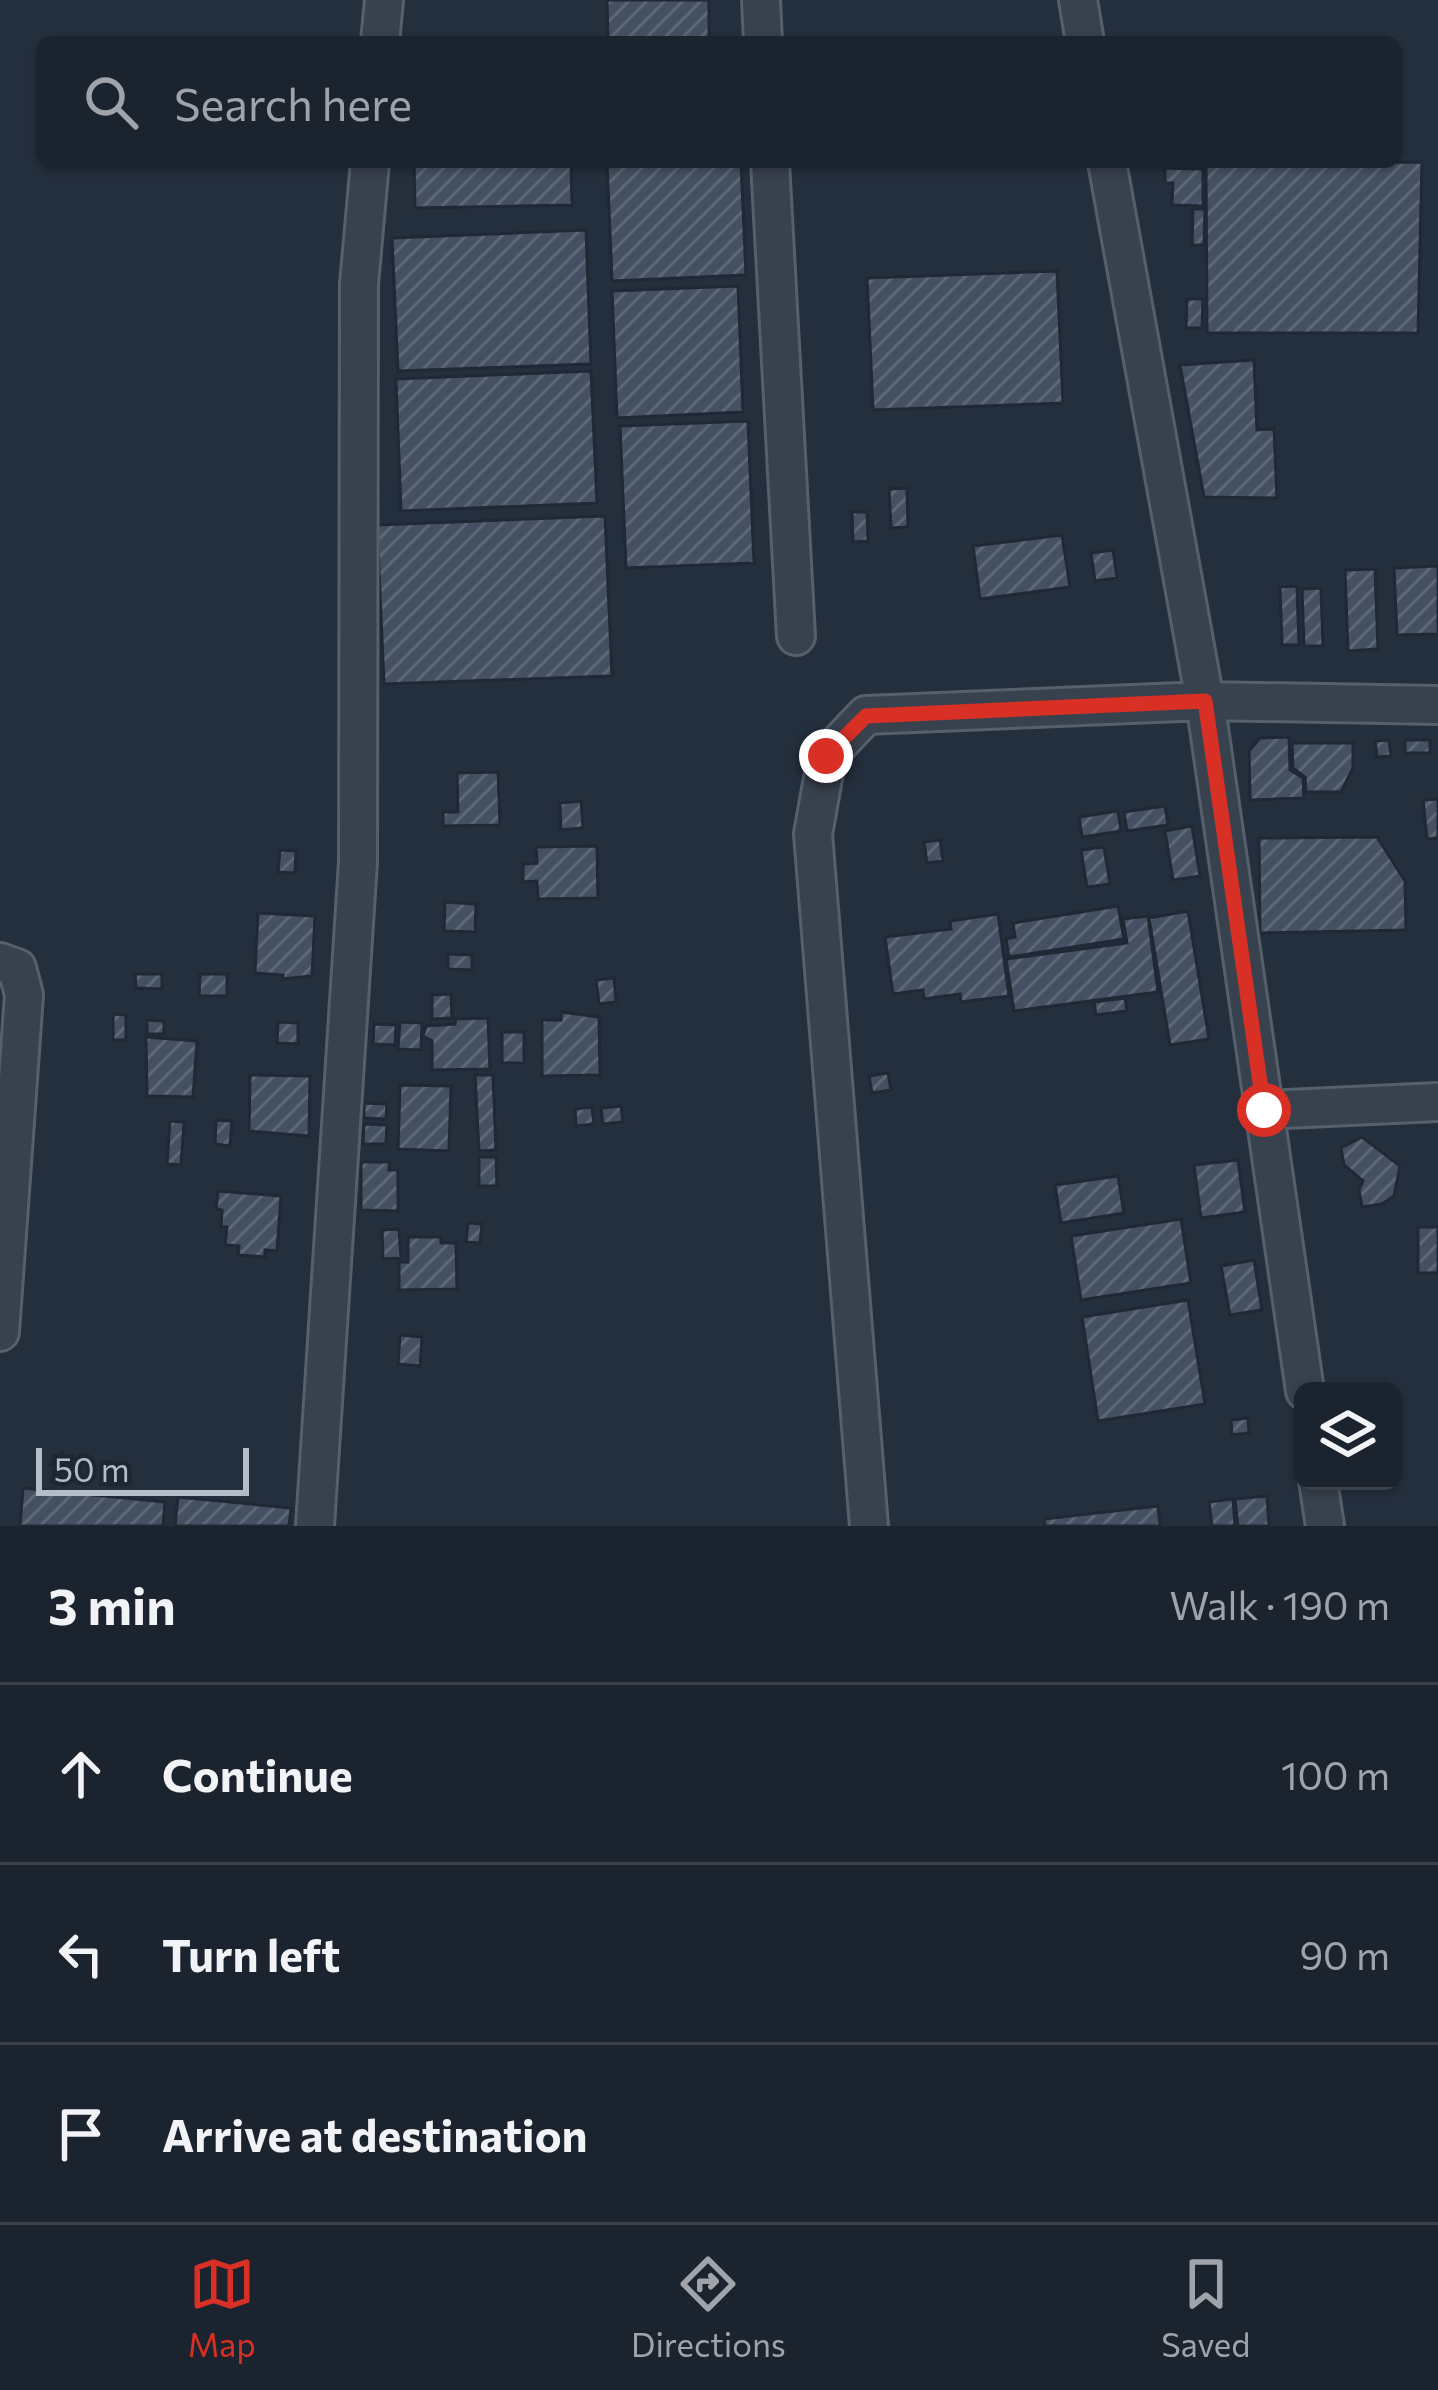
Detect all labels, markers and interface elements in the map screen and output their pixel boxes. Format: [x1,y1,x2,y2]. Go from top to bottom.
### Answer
search box [36,36,1402,168]
icon: search [78,69,144,135]
text: Search here [174,75,412,130]
route end [799,729,853,783]
route start [1237,1083,1291,1137]
map controls [1294,1382,1402,1490]
button: layers [1294,1382,1402,1490]
scale bar [36,1442,249,1495]
text: 50 m [54,1448,130,1489]
text: 3 min [48,1573,176,1636]
text: Walk · 190 m [1169,1580,1390,1628]
icon: ahead [48,1741,114,1807]
text: Continue [162,1746,353,1801]
text: 100 m [1281,1750,1390,1798]
icon: left [48,1921,114,1987]
text: Turn left [162,1926,340,1981]
text: 90 m [1299,1930,1390,1978]
icon: arrive [48,2101,114,2167]
text: Arrive at destination [162,2106,588,2161]
tab: Map [188,2251,256,2364]
tab: Directions [631,2251,786,2364]
tab: Saved [1161,2251,1250,2364]

